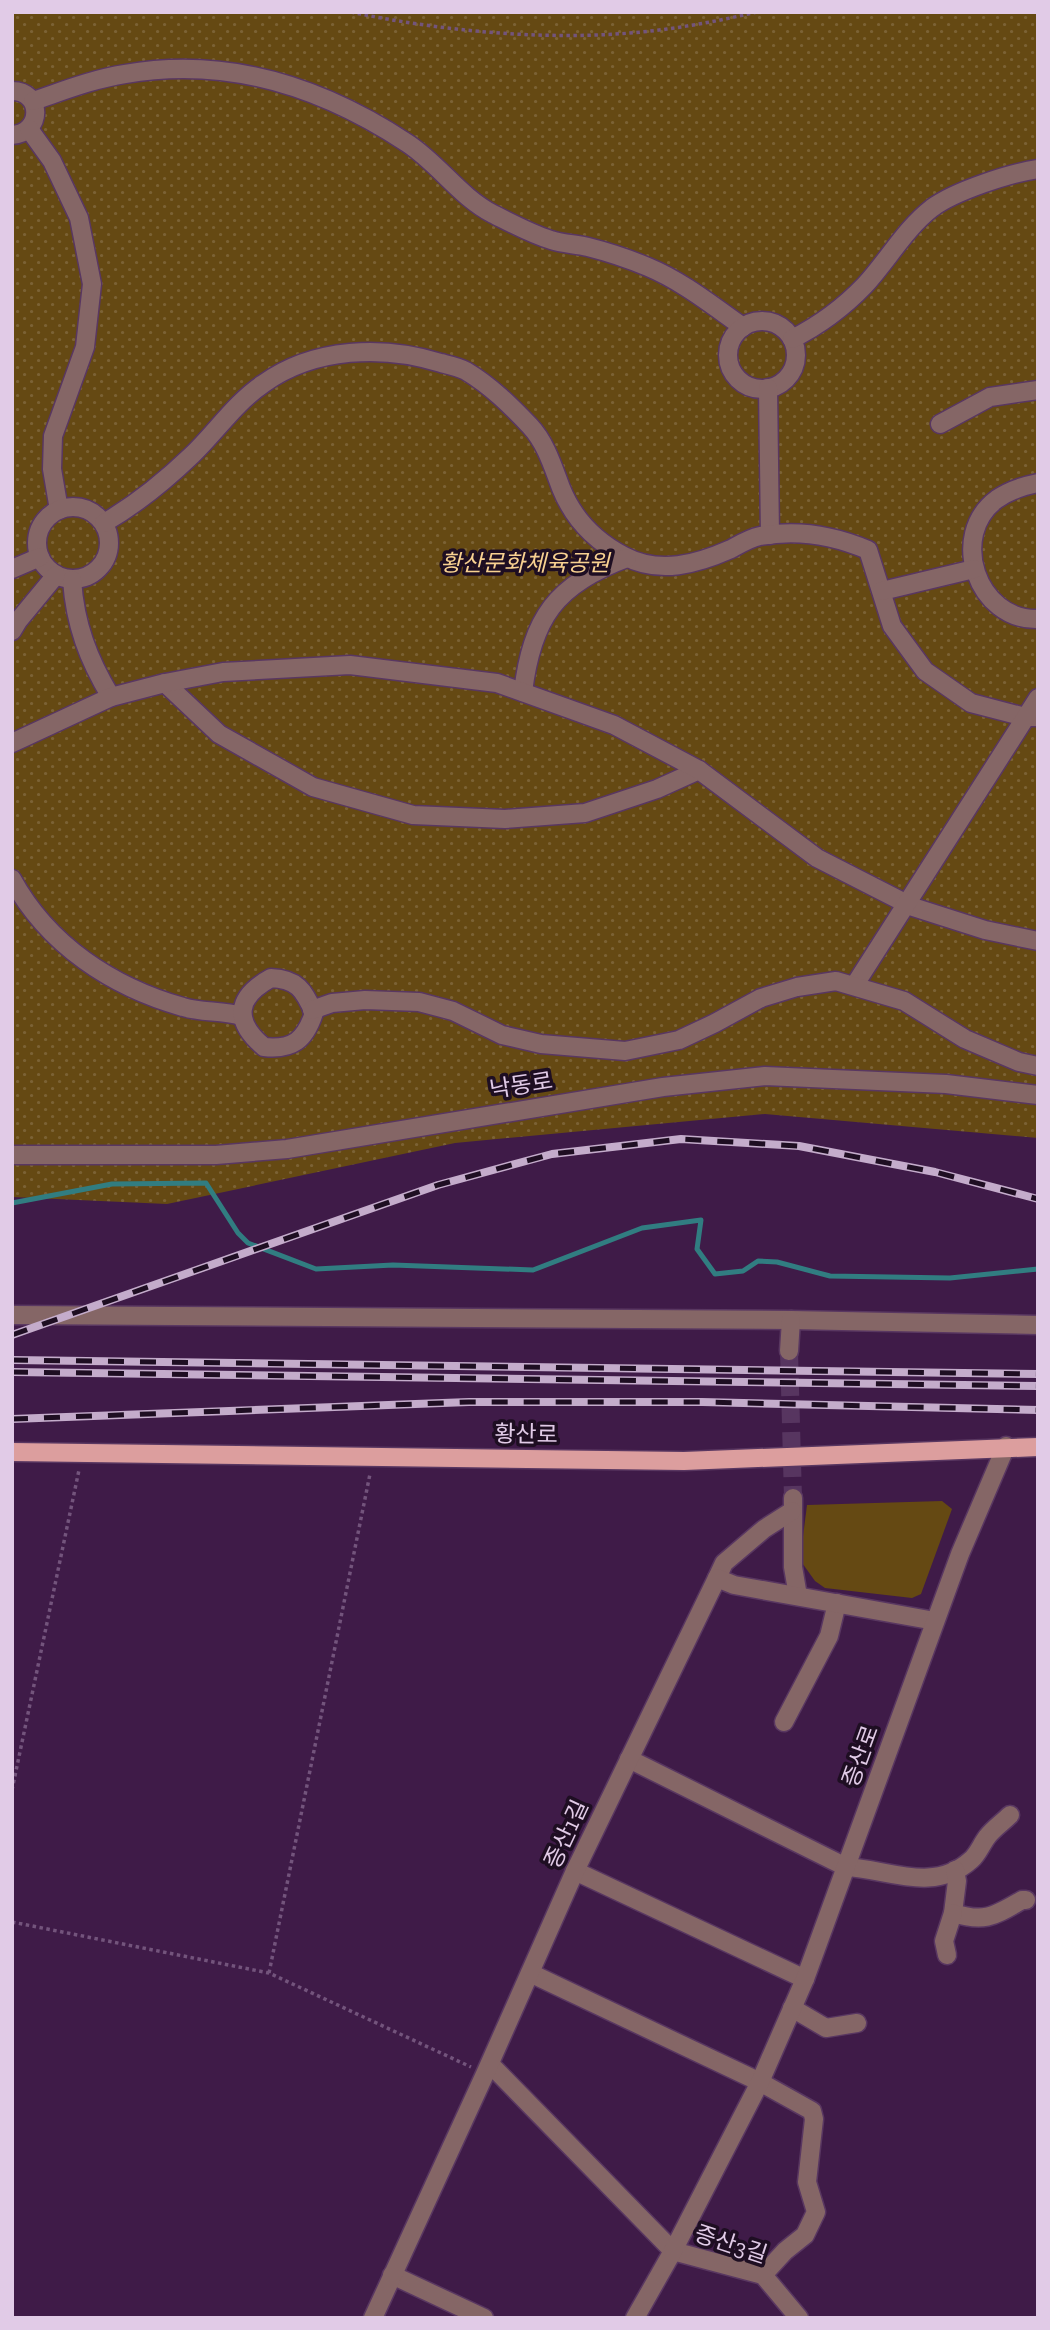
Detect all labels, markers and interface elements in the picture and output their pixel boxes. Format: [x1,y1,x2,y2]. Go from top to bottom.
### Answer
park label: 황산문화체육공원 [440,549,611,577]
street label: 낙동로 [487,1066,555,1104]
street label: 황산로 [494,1419,558,1449]
street label: 증산로 [836,1721,884,1791]
street label: 증산1길 [538,1795,594,1873]
street label: 증산3길 [691,2219,771,2269]

